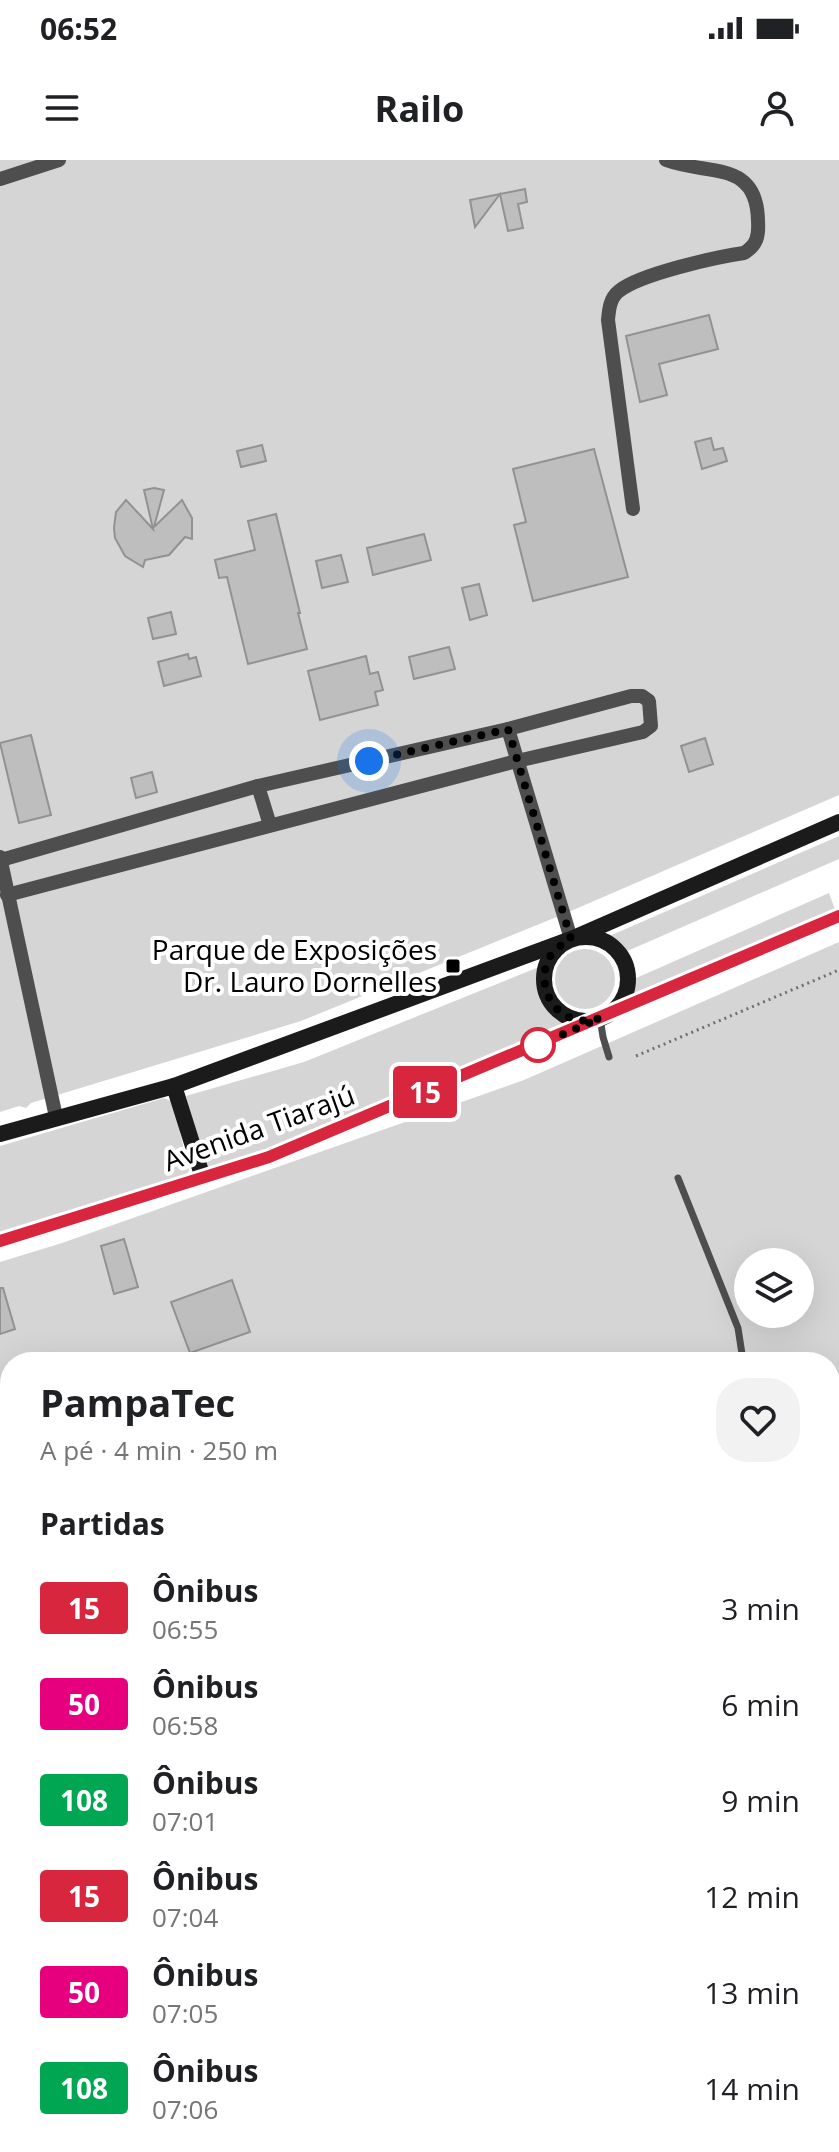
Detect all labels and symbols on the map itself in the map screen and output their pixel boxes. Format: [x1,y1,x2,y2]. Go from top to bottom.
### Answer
your location [349,741,389,781]
place label: Parque de Exposições Dr. Lauro Dornelles [152,930,437,1000]
marker: Parque de Exposições Dr. Lauro Dornelles [444,957,462,975]
unlabelled marker [521,1028,555,1062]
line badge: 15 [389,1066,461,1118]
street label: Avenida Tiarajú [158,1075,360,1179]

